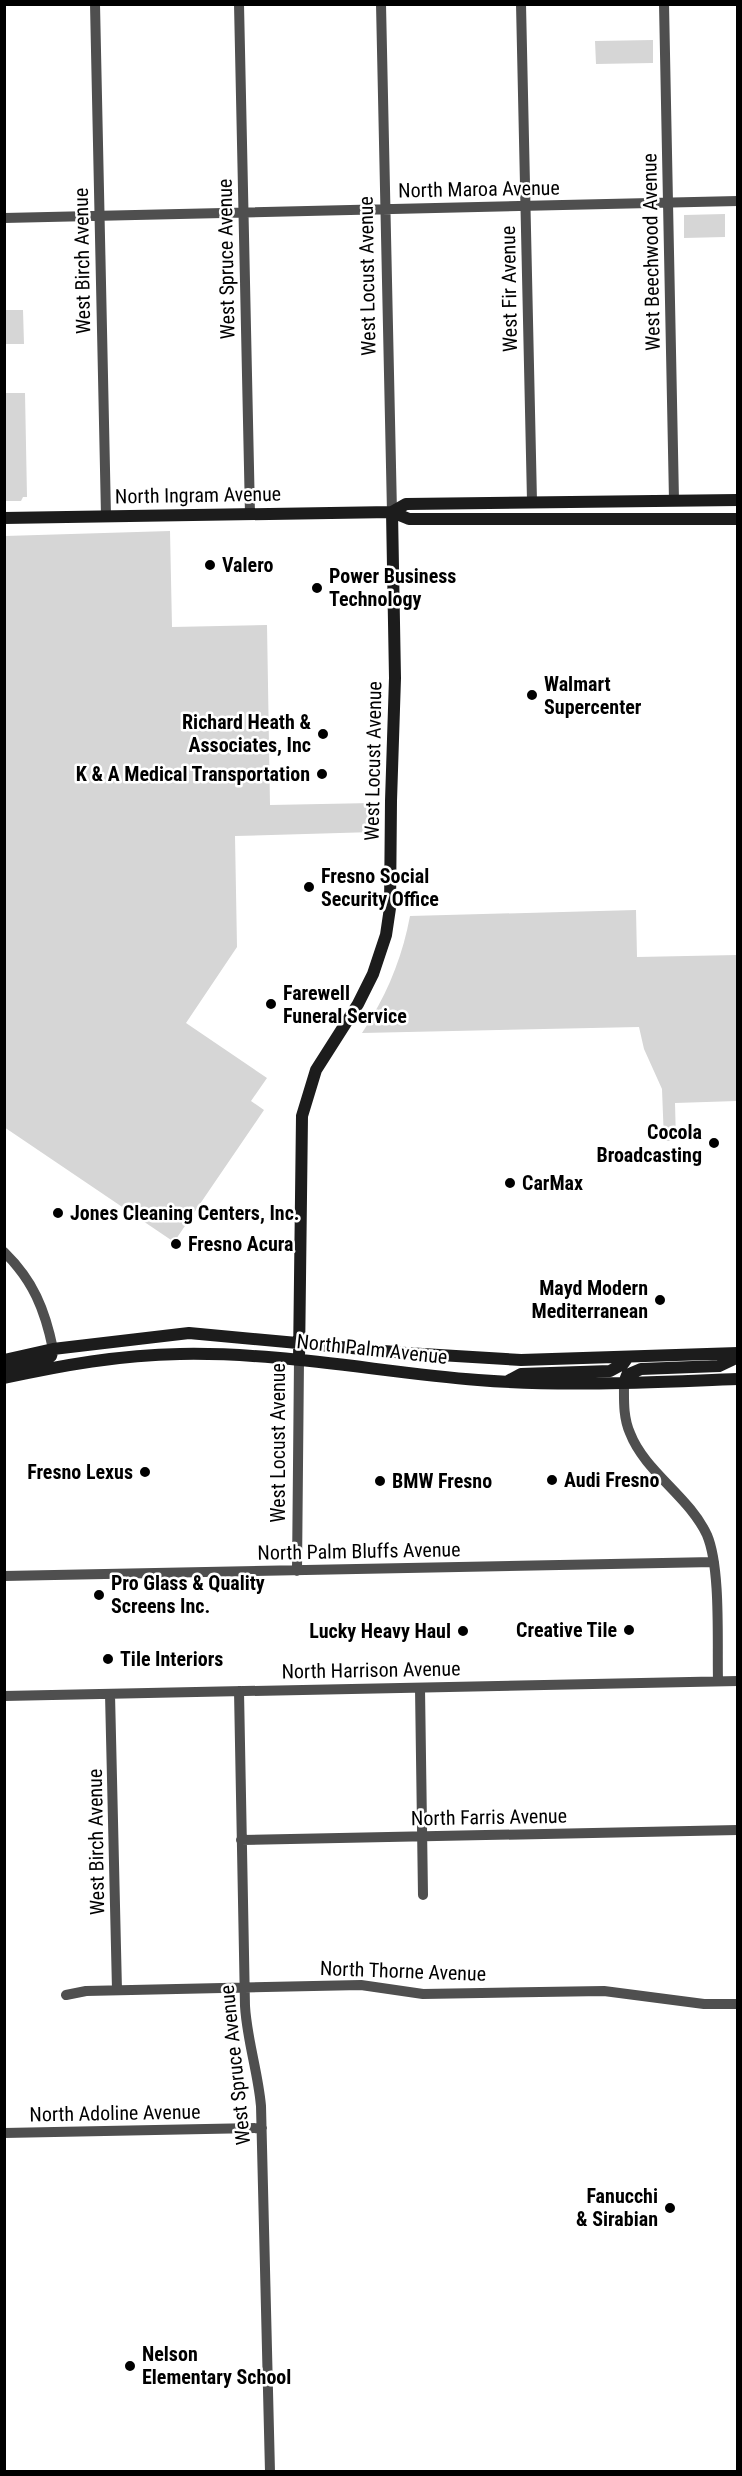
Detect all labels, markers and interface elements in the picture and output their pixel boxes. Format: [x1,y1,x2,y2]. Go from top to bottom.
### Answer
street label: West Beechwood Avenue [637,153,665,351]
street label: North Maroa Avenue [398,176,560,202]
street label: West Spruce Avenue [213,178,239,340]
street label: West Birch Avenue [69,188,95,334]
street label: West Locust Avenue [354,196,380,356]
street label: West Fir Avenue [496,226,522,352]
street label: North Ingram Avenue [115,482,281,508]
place label: Valero [222,553,273,577]
marker: Valero [203,558,217,572]
place label: Power Business Technology [329,564,456,611]
marker: Power Business Technology [310,581,324,595]
place label: Walmart Supercenter [544,672,642,719]
street label: West Locust Avenue [360,681,386,841]
marker: Walmart Supercenter [525,688,539,702]
place label: Richard Heath & Associates, Inc [182,710,311,757]
marker: Richard Heath & Associates, Inc [316,727,330,741]
place label: K & A Medical Transportation [76,762,310,786]
marker: K & A Medical Transportation [315,767,329,781]
place label: Fresno Social Security Office [321,864,439,911]
marker: Fresno Social Security Office [302,880,316,894]
place label: Farewell Funeral Service [283,981,407,1028]
marker: Farewell Funeral Service [264,997,278,1011]
place label: Cocola Broadcasting [596,1120,702,1167]
marker: Cocola Broadcasting [707,1136,721,1150]
place label: CarMax [522,1171,583,1195]
marker: CarMax [503,1176,517,1190]
place label: Jones Cleaning Centers, Inc. [70,1201,300,1225]
marker: Jones Cleaning Centers, Inc. [51,1206,65,1220]
place label: Fresno Acura [188,1232,294,1256]
marker: Fresno Acura [169,1237,183,1251]
place label: Mayd Modern Mediterranean [532,1276,648,1323]
marker: Mayd Modern Mediterranean [653,1293,667,1307]
street label: North Palm Avenue [295,1329,449,1369]
street label: West Locust Avenue [266,1363,290,1523]
place label: Fresno Lexus [27,1460,133,1484]
marker: Fresno Lexus [138,1465,152,1479]
place label: Audi Fresno [564,1468,659,1492]
place label: BMW Fresno [392,1469,492,1493]
marker: Audi Fresno [545,1473,559,1487]
marker: BMW Fresno [373,1474,387,1488]
street label: North Palm Bluffs Avenue [257,1537,461,1565]
place label: Pro Glass & Quality Screens Inc. [111,1571,265,1618]
marker: Pro Glass & Quality Screens Inc. [92,1588,106,1602]
place label: Creative Tile [516,1618,617,1642]
place label: Lucky Heavy Haul [309,1619,451,1643]
marker: Creative Tile [622,1623,636,1637]
marker: Lucky Heavy Haul [456,1624,470,1638]
place label: Tile Interiors [120,1647,223,1671]
marker: Tile Interiors [101,1652,115,1666]
street label: North Harrison Avenue [281,1656,461,1684]
street label: West Birch Avenue [83,1769,109,1915]
street label: North Farris Avenue [411,1804,567,1830]
street label: North Thorne Avenue [320,1956,486,1986]
street label: West Spruce Avenue [215,1984,255,2146]
street label: North Adoline Avenue [29,2100,201,2126]
place label: Fanucchi & Sirabian [576,2184,658,2231]
marker: Fanucchi & Sirabian [663,2201,677,2215]
place label: Nelson Elementary School [142,2342,291,2389]
marker: Nelson Elementary School [123,2359,137,2373]

